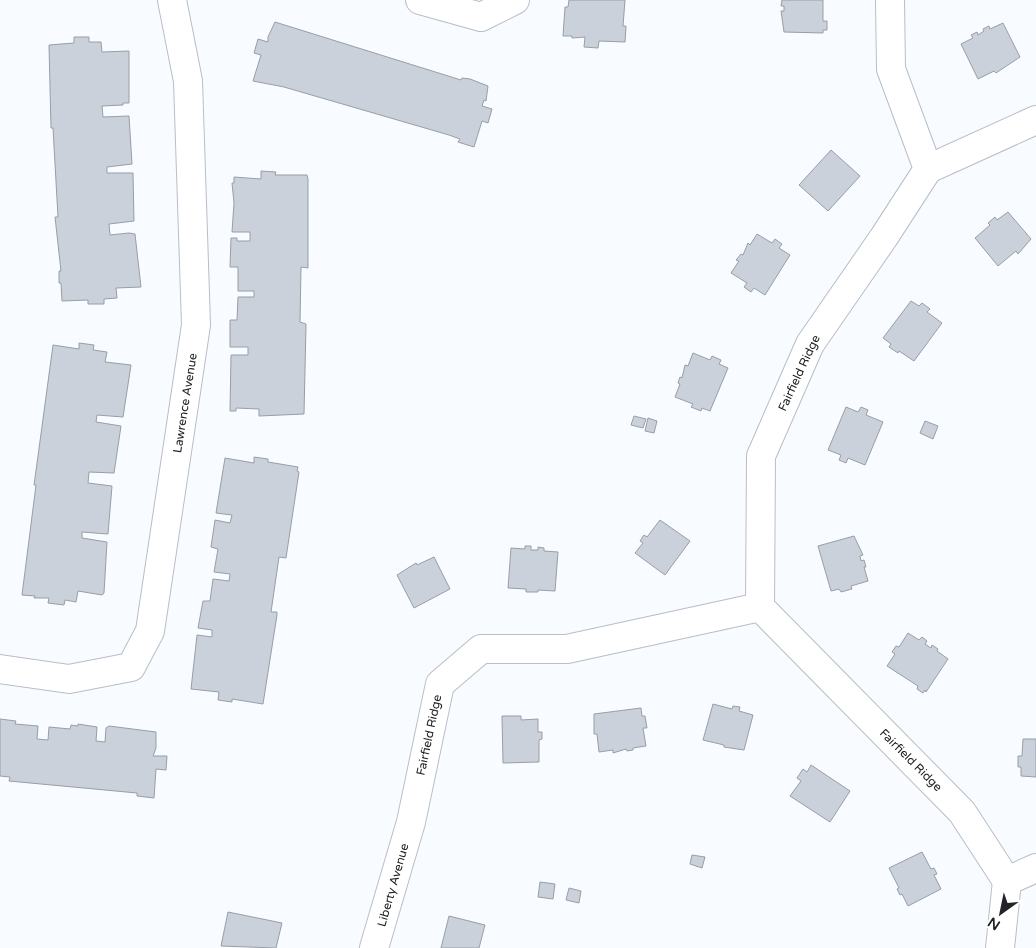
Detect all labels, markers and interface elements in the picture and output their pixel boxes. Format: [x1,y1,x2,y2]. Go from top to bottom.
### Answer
street label: Fairfield Ridge [775,333,823,413]
street label: Lawrence Avenue [170,352,200,454]
street label: Fairfield Ridge [414,693,444,777]
street label: Fairfield Ridge [877,726,945,794]
street label: Liberty Avenue [374,842,412,928]
north arrow [976,888,1026,938]
text: N [985,913,1004,934]

